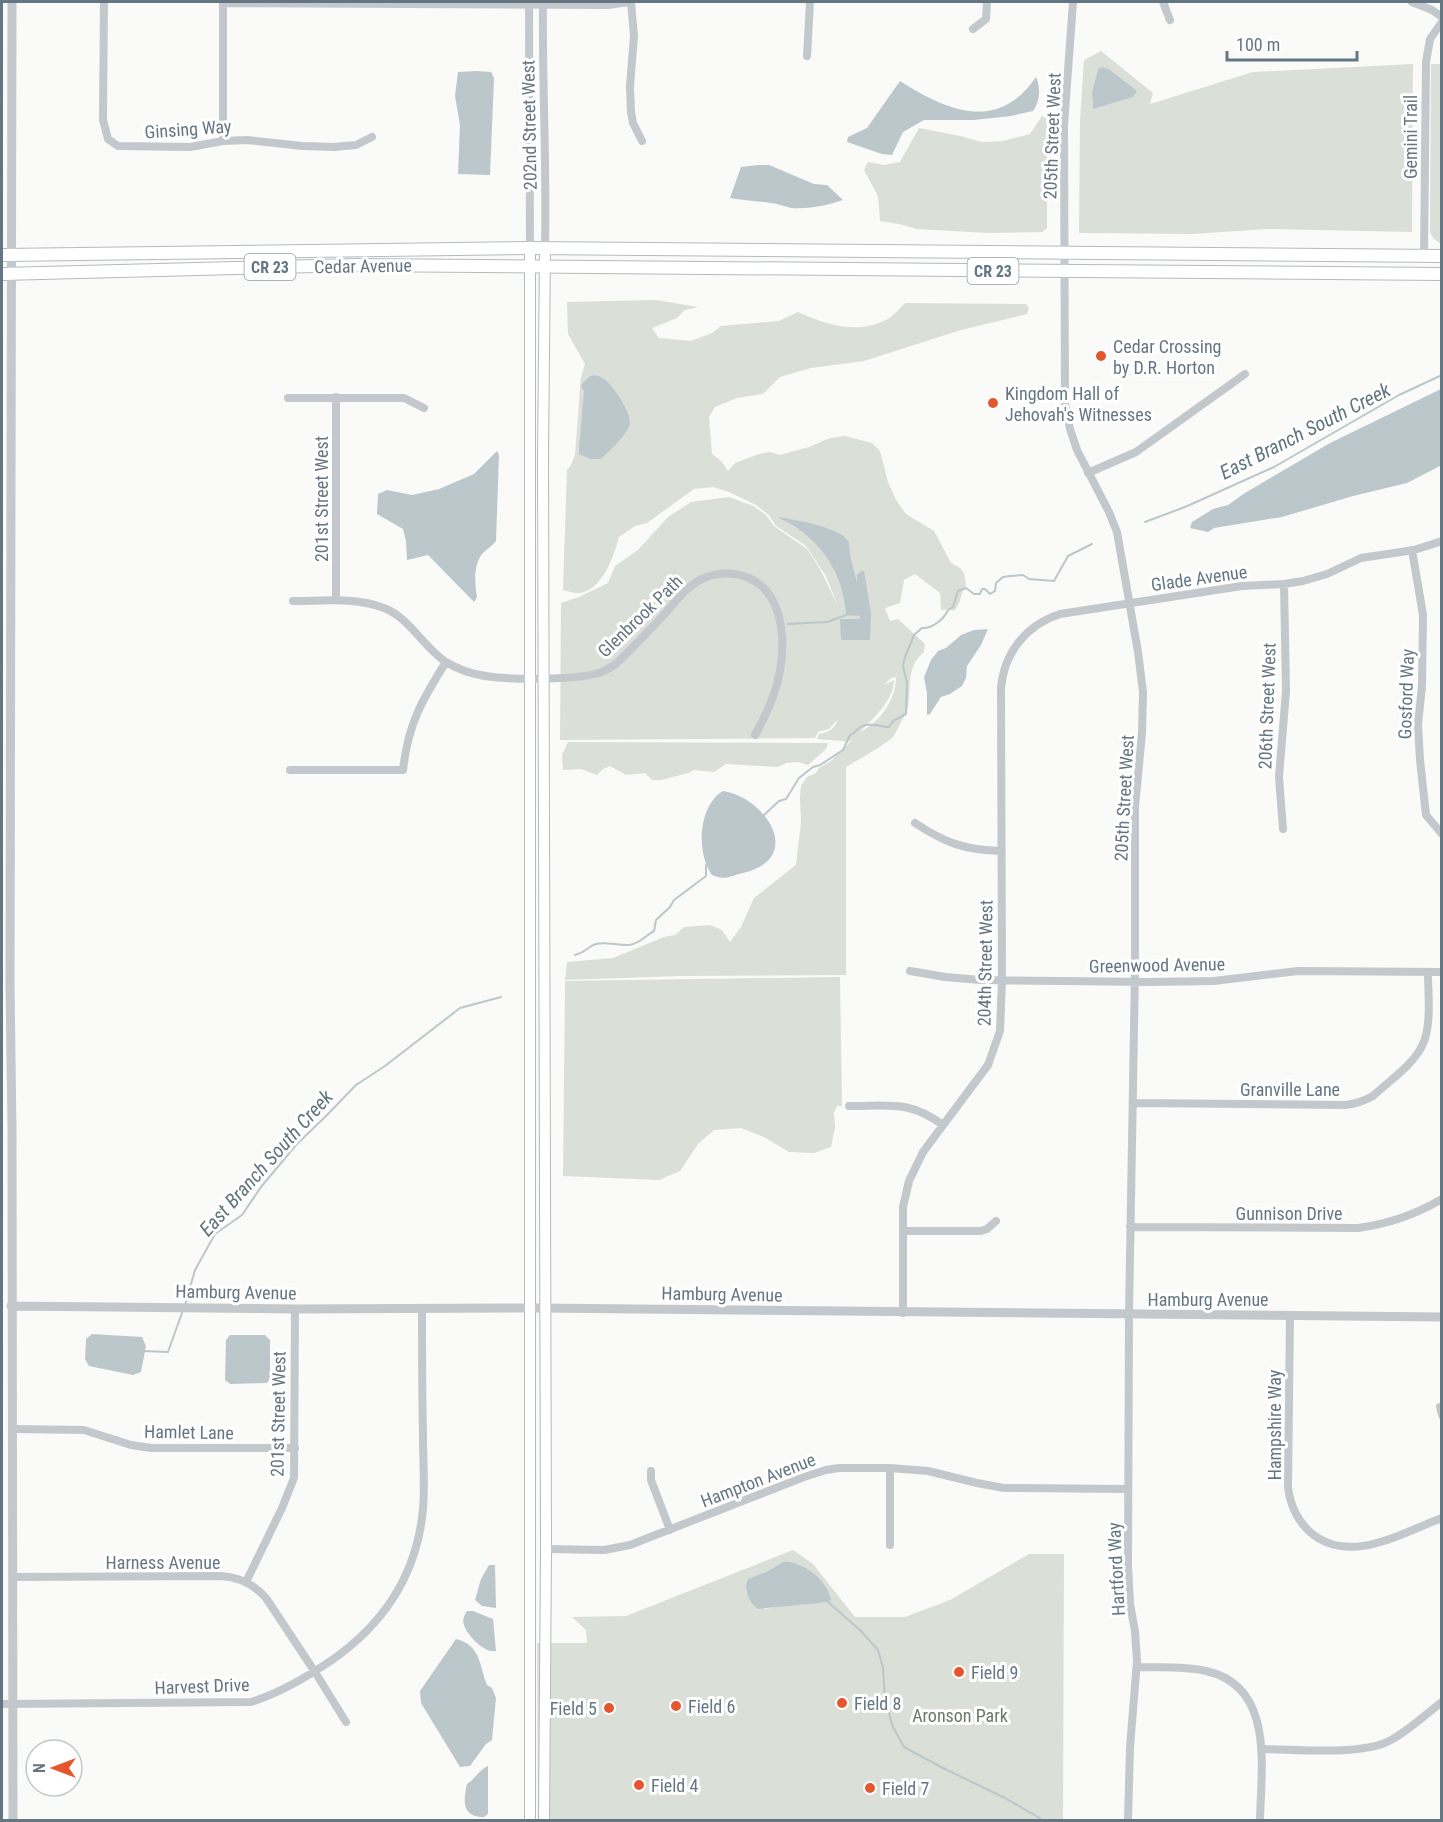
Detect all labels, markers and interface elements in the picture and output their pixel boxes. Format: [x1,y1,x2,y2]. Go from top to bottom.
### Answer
scale bar [1227,24,1358,62]
text: 100 m [1236,34,1280,55]
street label: 202nd Street West [517,60,541,190]
street label: 205th Street West [1039,72,1065,200]
street label: Gemini Trail [1400,95,1421,179]
street label: Ginsing Way [144,115,233,143]
road number: CR 23 [244,254,296,280]
street label: Cedar Avenue [314,255,412,277]
road number: CR 23 [968,258,1018,284]
place label: Cedar Crossing by D.R. Horton [1113,336,1222,378]
marker: Cedar Crossing by D.R. Horton [1094,349,1108,363]
water label: East Branch South Creek [1216,377,1395,484]
place label: Kingdom Hall of Jehovah's Witnesses [1005,383,1152,425]
marker: Kingdom Hall of Jehovah's Witnesses [986,396,1000,410]
street label: 201st Street West [311,436,332,562]
street label: Glade Avenue [1150,561,1248,595]
street label: Glenbrook Path [594,571,686,661]
street label: 206th Street West [1254,642,1280,770]
street label: Gosford Way [1394,648,1418,740]
street label: 205th Street West [1110,734,1138,862]
street label: 204th Street West [973,900,997,1026]
street label: Greenwood Avenue [1089,953,1225,977]
street label: Granville Lane [1240,1079,1340,1100]
water label: East Branch South Creek [194,1084,339,1241]
street label: Gunnison Drive [1236,1203,1342,1224]
street label: Hamburg Avenue [175,1280,297,1304]
street label: Hamburg Avenue [661,1282,783,1306]
street label: Hamburg Avenue [1147,1289,1269,1310]
street label: 201st Street West [266,1351,290,1477]
street label: Hampshire Way [1264,1369,1285,1480]
street label: Hamlet Lane [144,1421,234,1443]
street label: Hampton Avenue [698,1449,818,1511]
street label: Hartford Way [1103,1521,1129,1616]
street label: Harness Avenue [106,1552,220,1573]
place label: Field 9 [971,1662,1018,1683]
marker: Field 9 [952,1665,966,1679]
street label: Harvest Drive [154,1674,250,1698]
place label: Field 8 [854,1693,901,1714]
place label: Field 6 [688,1696,735,1717]
marker: Field 8 [835,1696,849,1710]
place label: Field 5 [550,1698,597,1719]
marker: Field 6 [669,1699,683,1713]
marker: Field 5 [602,1701,616,1715]
park label: Aronson Park [912,1705,1008,1726]
north arrow [24,1738,84,1798]
text: N [30,1763,49,1773]
place label: Field 4 [651,1775,698,1796]
marker: Field 4 [632,1778,646,1792]
place label: Field 7 [882,1778,929,1799]
marker: Field 7 [863,1781,877,1795]

